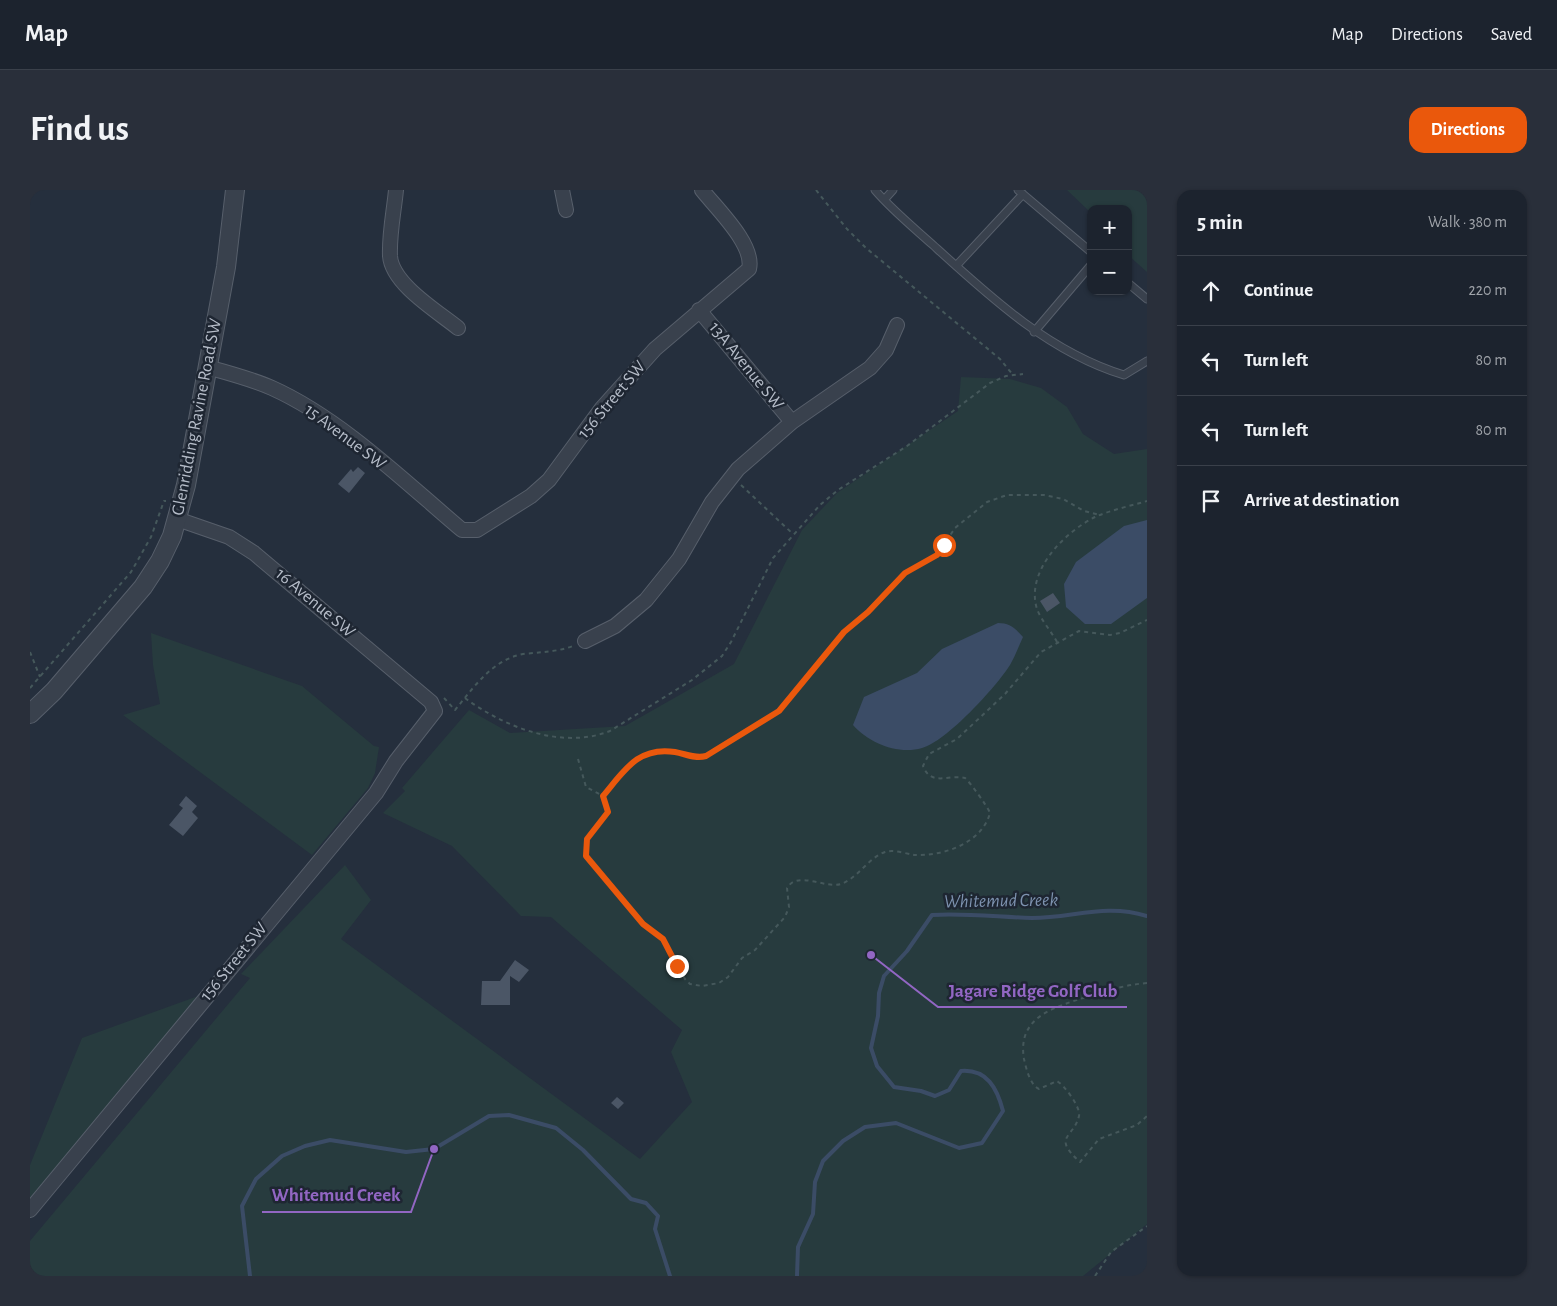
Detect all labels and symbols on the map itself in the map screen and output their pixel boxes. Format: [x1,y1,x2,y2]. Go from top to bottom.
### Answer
street label: Glenridding Ravine Road SW [169,317,225,517]
street label: 13A Avenue SW [705,319,787,413]
street label: 156 Street SW [575,358,649,442]
street label: 15 Avenue SW [301,401,389,473]
route start [933,534,956,557]
street label: 16 Avenue SW [272,565,358,641]
water label: Whitemud Creek [944,890,1059,911]
street label: 156 Street SW [197,919,271,1005]
route end [666,955,689,978]
callout: Jagare Ridge Golf Club [938,973,1127,1007]
text: Jagare Ridge Golf Club [949,982,1117,1001]
callout: Whitemud Creek [262,1178,411,1212]
text: Whitemud Creek [272,1186,401,1205]

